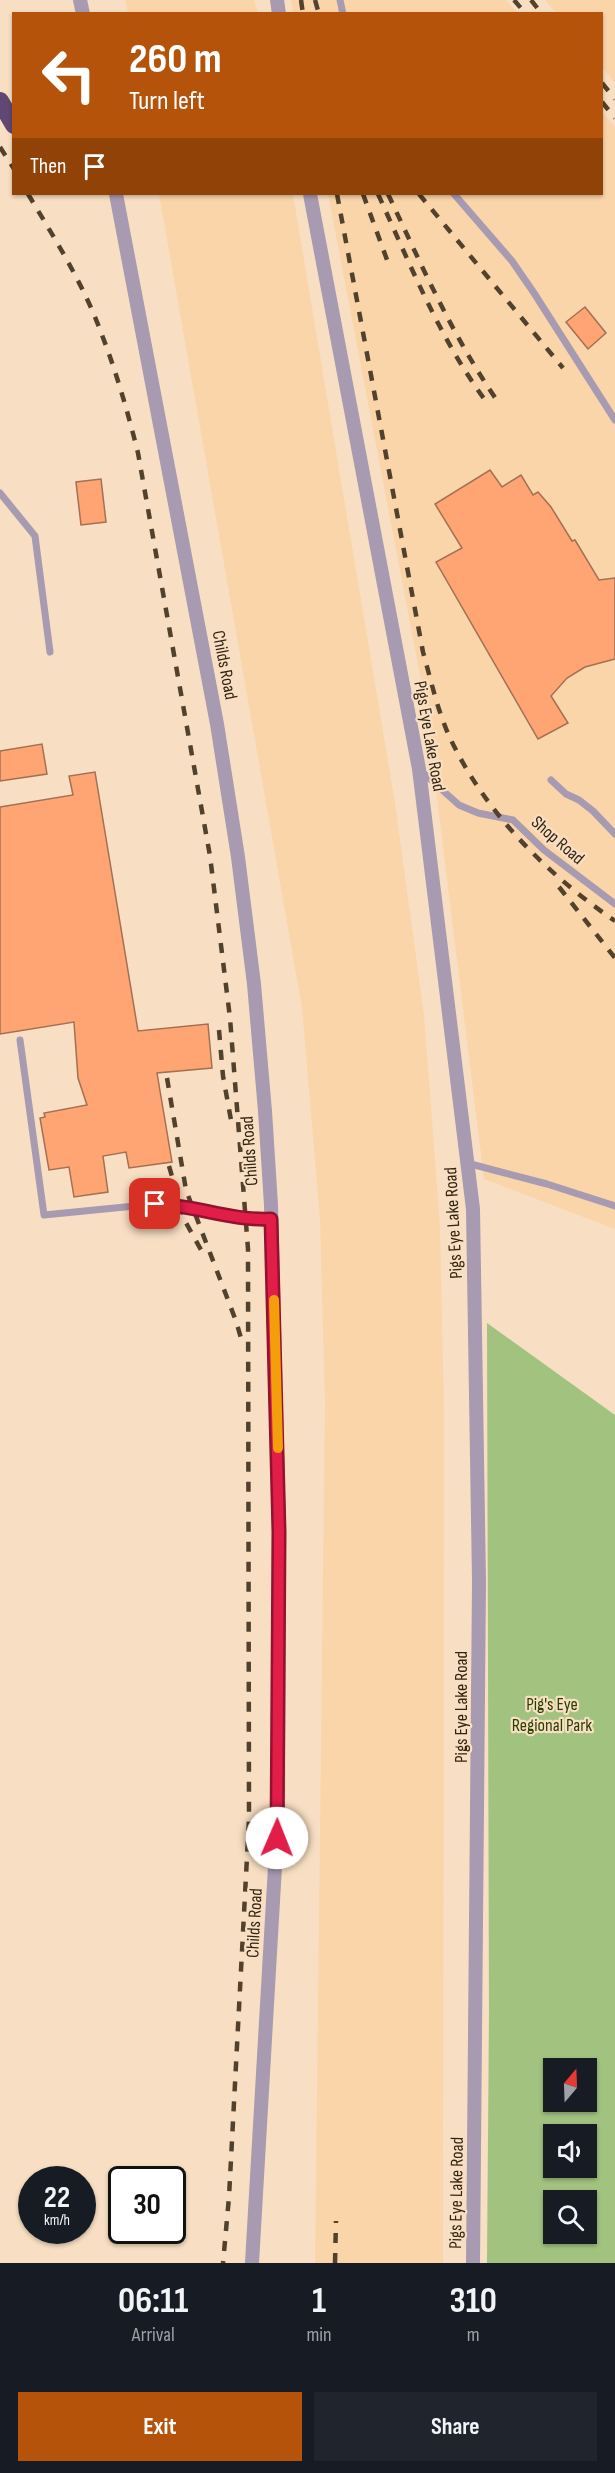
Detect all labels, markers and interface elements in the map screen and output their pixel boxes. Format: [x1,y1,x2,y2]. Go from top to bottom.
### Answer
text: 260 m [129,34,222,85]
icon: left [30,36,108,114]
text: Turn left [129,85,205,117]
icon: arrive [78,150,111,183]
text: Then [30,153,66,180]
street label: Childs Road [208,629,241,701]
street label: Pigs Eye Lake Road [409,679,450,793]
street label: Shop Road [527,812,588,869]
street label: Childs Road [237,1115,262,1187]
street label: Pigs Eye Lake Road [440,1166,467,1279]
pin [129,1178,180,1229]
icon: arrive [138,1187,171,1220]
street label: Pigs Eye Lake Road [451,1651,472,1763]
park label: Pig's Eye Regional Park [512,1694,592,1736]
position arrow [245,1806,309,1870]
street label: Childs Road [242,1888,267,1959]
north arrow [543,2058,597,2112]
map controls [543,2058,597,2244]
button: sound [543,2124,597,2178]
street label: Pigs Eye Lake Road [445,2137,468,2249]
speed limit sign: 30 [108,2166,186,2244]
text: 22 [44,2180,70,2216]
button: search [543,2190,597,2244]
text: km/h [44,2211,70,2230]
text: 06:11 [118,2280,188,2323]
text: 1 [312,2280,326,2323]
text: 310 [450,2280,497,2323]
text: Arrival [132,2323,175,2347]
text: min [306,2323,332,2347]
text: m [467,2323,480,2347]
button: Exit [18,2392,302,2461]
button: Share [314,2392,597,2461]

